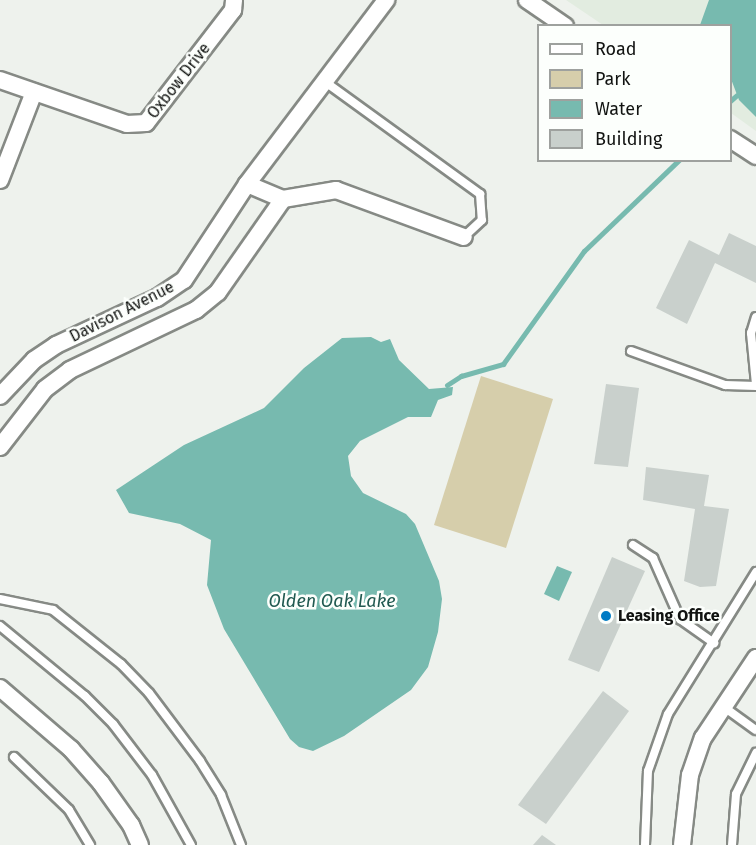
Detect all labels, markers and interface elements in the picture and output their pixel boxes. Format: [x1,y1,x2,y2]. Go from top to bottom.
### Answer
legend [537,24,732,162]
text: Road [595,38,637,60]
street label: Oxbow Drive [143,39,215,123]
text: Park [595,68,630,90]
text: Water [595,98,642,120]
text: Building [595,128,662,150]
street label: Davison Avenue [67,277,177,347]
water label: Olden Oak Lake [268,590,396,612]
place label: Leasing Office [618,606,720,626]
marker: Leasing Office [599,609,613,623]

